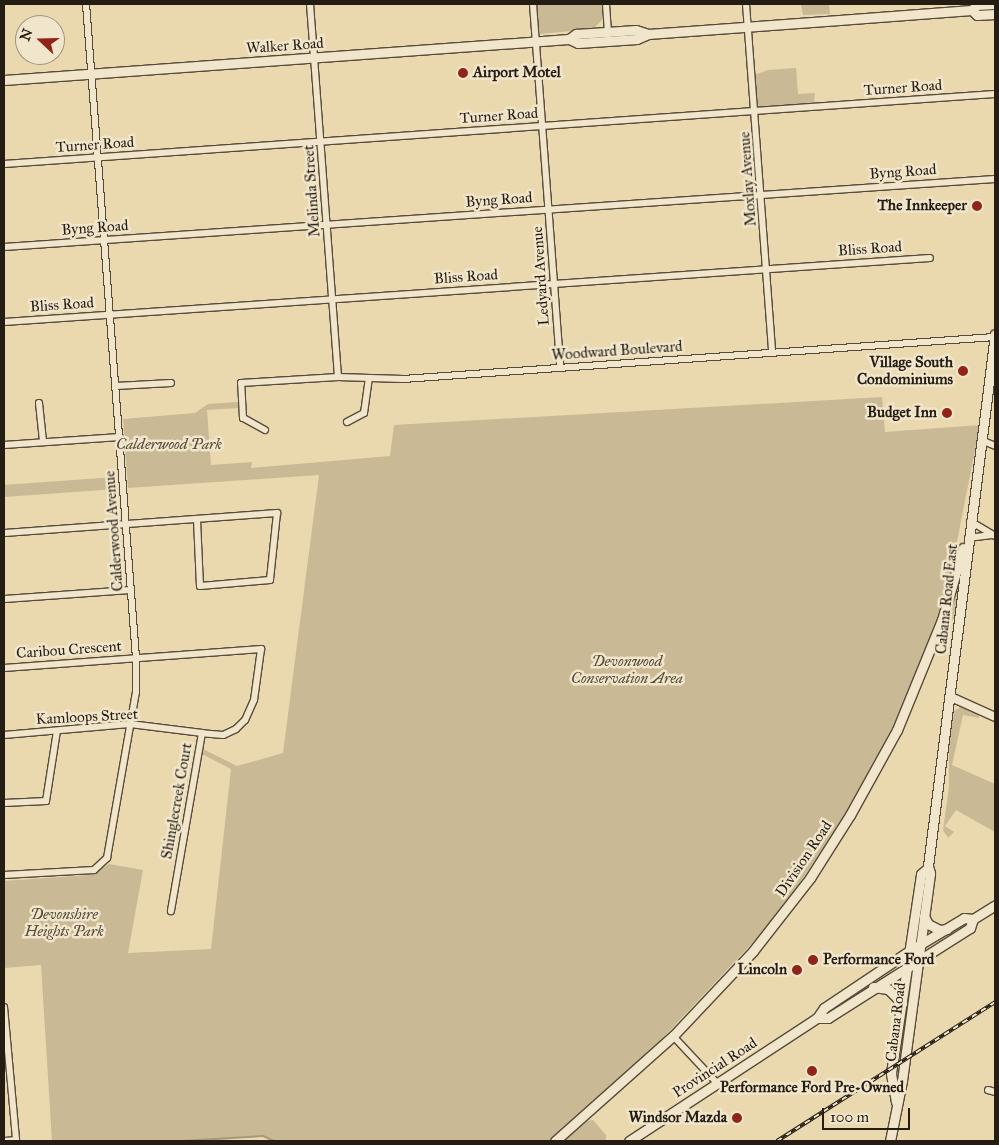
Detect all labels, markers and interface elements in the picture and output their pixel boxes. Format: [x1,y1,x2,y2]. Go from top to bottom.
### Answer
north arrow [15,15,65,65]
text: N [16,26,37,43]
street label: Walker Road [246,34,324,58]
place label: Airport Motel [473,64,561,82]
marker: Airport Motel [457,67,469,79]
street label: Turner Road [863,76,943,100]
street label: Turner Road [459,104,539,128]
street label: Moxlay Avenue [736,131,760,227]
street label: Turner Road [55,133,135,157]
street label: Melinda Street [300,144,324,238]
street label: Byng Road [869,161,937,183]
street label: Byng Road [465,189,533,211]
place label: The Innkeeper [878,197,967,215]
marker: The Innkeeper [971,200,983,212]
street label: Byng Road [61,217,129,239]
street label: Ledyard Avenue [529,226,553,326]
street label: Bliss Road [837,238,903,260]
street label: Bliss Road [433,266,499,288]
street label: Bliss Road [29,294,95,316]
street label: Woodward Boulevard [551,337,683,365]
place label: Village South Condominiums [857,353,953,388]
marker: Village South Condominiums [957,365,969,377]
place label: Budget Inn [867,404,937,422]
marker: Budget Inn [941,407,953,419]
park label: Calderwood Park [116,436,222,454]
street label: Calderwood Avenue [101,470,127,592]
street label: Cabana Road East [932,543,962,655]
street label: Caribou Crescent [16,637,122,663]
park label: Devonwood Conservation Area [571,652,683,687]
street label: Kamloops Street [35,705,139,729]
street label: Shinglecreek Court [158,741,196,861]
street label: Division Road [772,818,836,900]
park label: Devonshire Heights Park [24,905,104,940]
place label: Performance Ford [823,951,934,969]
marker: Performance Ford [807,954,819,966]
place label: Lincoln [738,961,787,979]
marker: Lincoln [791,964,803,976]
street label: Cabana Road [882,981,910,1063]
street label: Provincial Road [669,1034,761,1102]
marker: Performance Ford Pre-Owned [806,1065,818,1077]
place label: Performance Ford Pre-Owned [720,1079,904,1097]
scale bar [824,1098,912,1130]
text: 100 m [830,1108,869,1126]
place label: Windsor Mazda [628,1109,727,1127]
marker: Windsor Mazda [731,1112,743,1124]

